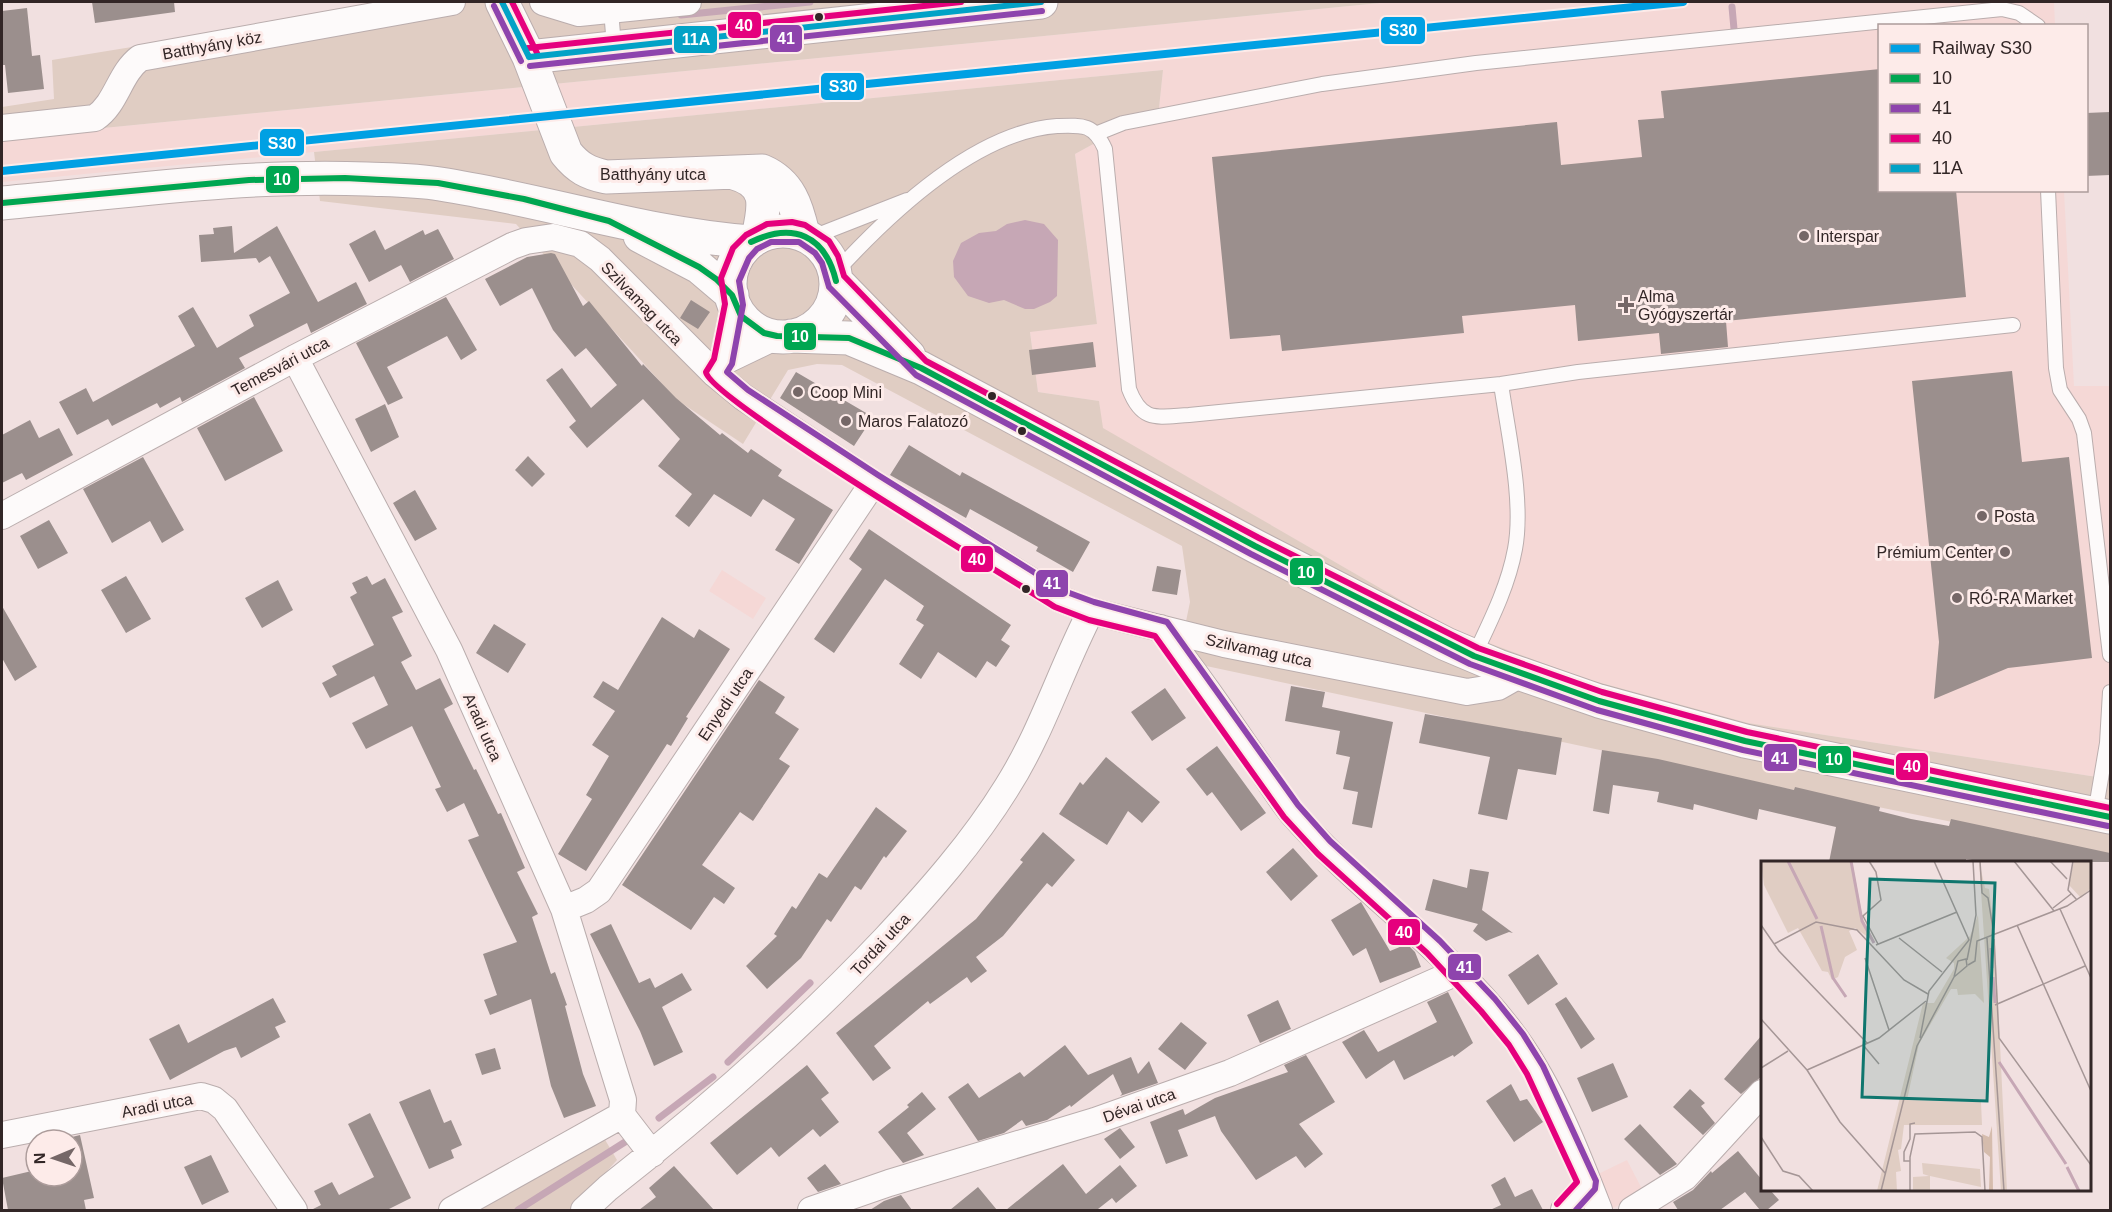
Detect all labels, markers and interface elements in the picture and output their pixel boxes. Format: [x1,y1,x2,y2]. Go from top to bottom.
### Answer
line badge: 40 [727,11,762,39]
unlabelled marker [813,11,825,23]
line badge: S30 [1380,16,1426,45]
text: 40 [735,17,753,34]
text: S30 [1389,22,1417,39]
line badge: 41 [769,24,803,53]
legend [1878,24,2088,192]
line badge: 11A [673,25,718,54]
street label: Batthyány köz [161,28,263,63]
text: 41 [777,30,795,47]
text: 11A [682,31,711,48]
text: Railway S30 [1932,38,2032,58]
text: 10 [1932,68,1952,88]
line badge: S30 [820,72,865,101]
text: S30 [829,78,857,95]
text: 41 [1932,98,1952,118]
line badge: S30 [259,128,305,157]
text: 40 [1932,128,1952,148]
text: S30 [268,135,296,152]
text: 11A [1932,158,1963,178]
line badge: 10 [265,165,300,194]
street label: Batthyány utca [600,166,706,183]
text: 10 [273,171,291,188]
place label: Interspar [1816,228,1880,245]
marker: Interspar [1797,229,1811,243]
street label: Szilvamag utca [598,258,686,348]
place label: Alma Gyógyszertár [1638,288,1734,323]
marker: Alma Gyógyszertár [1619,298,1633,312]
line badge: 10 [783,322,817,351]
text: 10 [791,328,809,345]
street label: Temesvári utca [229,334,332,399]
place label: Coop Mini [810,384,882,401]
marker: Coop Mini [791,385,805,399]
unlabelled marker [986,390,998,402]
place label: Maros Falatozó [858,413,968,430]
marker: Maros Falatozó [839,414,853,428]
unlabelled marker [1016,425,1028,437]
place label: Posta [1994,508,2035,525]
marker: Posta [1975,509,1989,523]
place label: Prémium Center [1877,544,1994,561]
line badge: 40 [960,545,994,573]
marker: Prémium Center [1998,545,2012,559]
text: 40 [968,551,986,568]
line badge: 10 [1289,557,1324,586]
text: 10 [1297,564,1315,581]
line badge: 41 [1035,569,1069,598]
text: 41 [1043,575,1061,592]
unlabelled marker [1020,583,1032,595]
place label: RÓ-RA Market [1969,589,2074,607]
marker: RÓ-RA Market [1950,591,1964,605]
street label: Szilvamag utca [1204,631,1314,670]
street label: Enyedi utca [695,665,756,744]
street label: Aradi utca [460,691,505,764]
line badge: 41 [1763,743,1798,772]
line badge: 10 [1817,745,1852,774]
text: 41 [1771,750,1789,767]
text: 10 [1825,751,1843,768]
line badge: 40 [1895,752,1929,781]
text: 40 [1903,758,1921,775]
inset map [1761,861,2091,1191]
street label: Tordai utca [847,910,913,979]
line badge: 40 [1387,918,1421,946]
text: 40 [1395,924,1413,941]
line badge: 41 [1447,953,1482,981]
text: 41 [1456,959,1474,976]
street label: Dévai utca [1101,1085,1178,1126]
street label: Aradi utca [120,1090,194,1121]
north arrow [24,1128,84,1188]
text: N [31,1152,48,1165]

